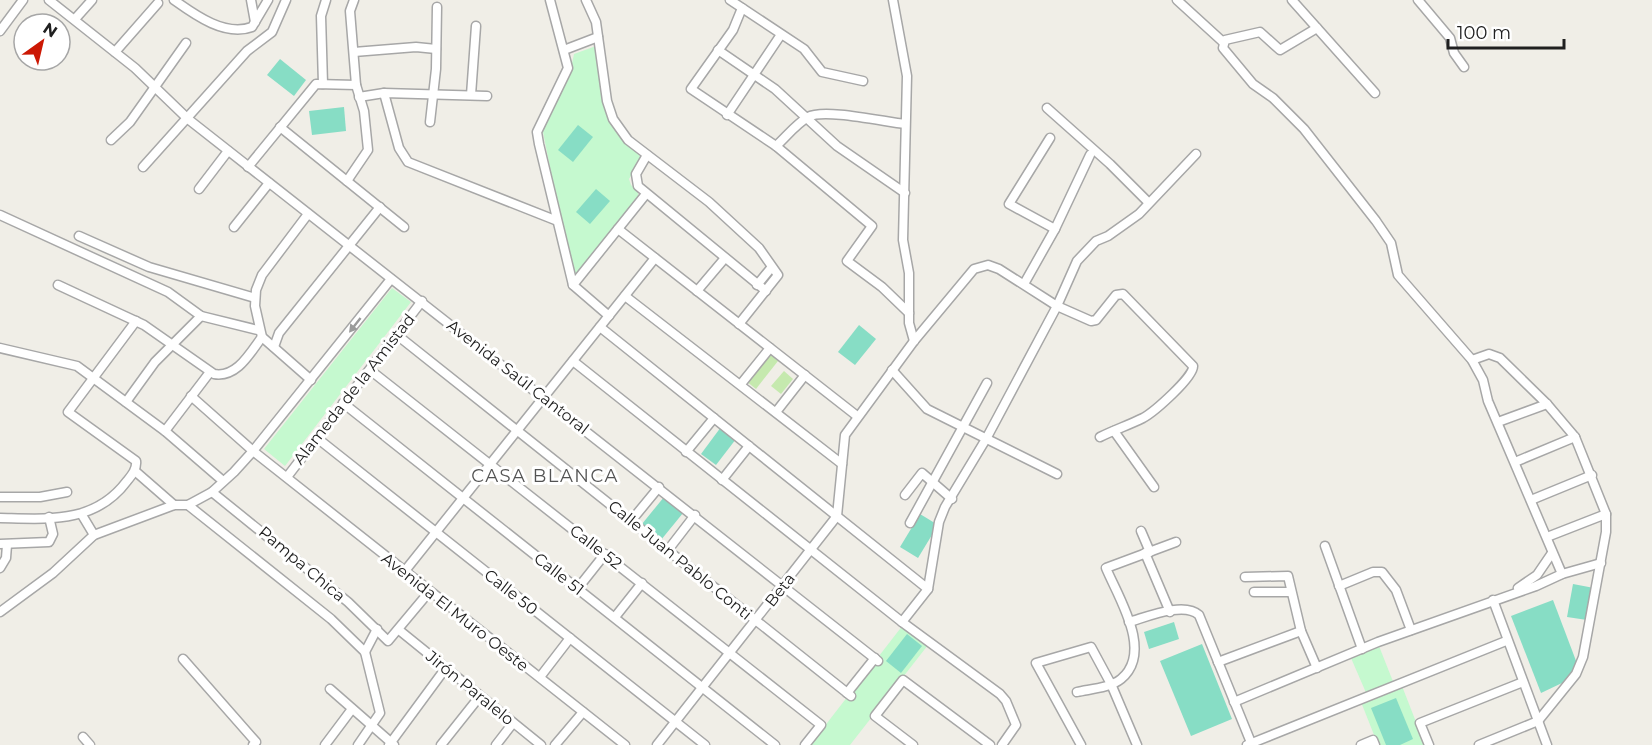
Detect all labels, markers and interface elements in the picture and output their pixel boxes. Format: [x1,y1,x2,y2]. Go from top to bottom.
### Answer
north arrow [12,12,72,72]
scale bar [1448,12,1564,50]
text: N [39,18,61,41]
text: 100 m [1457,22,1511,44]
street label: Alameda de la Amistad [289,310,419,468]
street label: Avenida Saúl Cantoral [443,316,593,438]
one-way arrow [350,317,362,332]
district label: CASA BLANCA [471,465,619,487]
street label: Calle Juan Pablo Conti [604,496,756,624]
street label: Calle 52 [566,521,626,573]
street label: Pampa Chica [255,522,349,606]
street label: Avenida El Muro Oeste [378,549,532,675]
street label: Calle 51 [530,549,588,599]
street label: Calle 50 [480,565,542,619]
street label: Beta [761,569,799,611]
street label: Jirón Paralelo [421,646,518,729]

